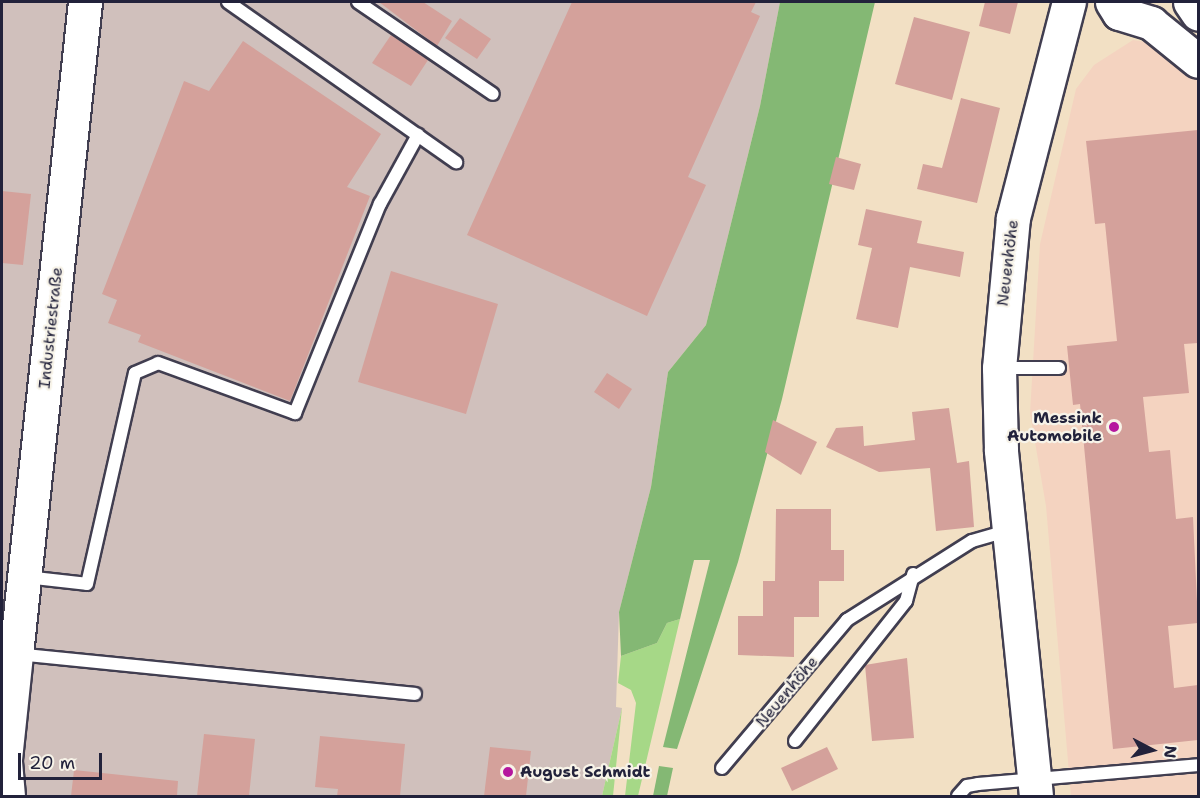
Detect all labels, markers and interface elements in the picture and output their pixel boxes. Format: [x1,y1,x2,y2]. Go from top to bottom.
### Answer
street label: Neuenhöhe [993,219,1023,307]
street label: Industriestraße [35,266,67,390]
place label: Messink Automobile [1007,408,1102,446]
marker: Messink Automobile [1107,420,1121,434]
street label: Neuenhöhe [752,653,822,731]
north arrow [1122,720,1182,780]
scale bar [21,741,105,779]
text: N [1159,745,1182,759]
text: 20 m [29,751,75,775]
place label: August Schmidt [520,762,650,782]
marker: August Schmidt [501,765,515,779]

